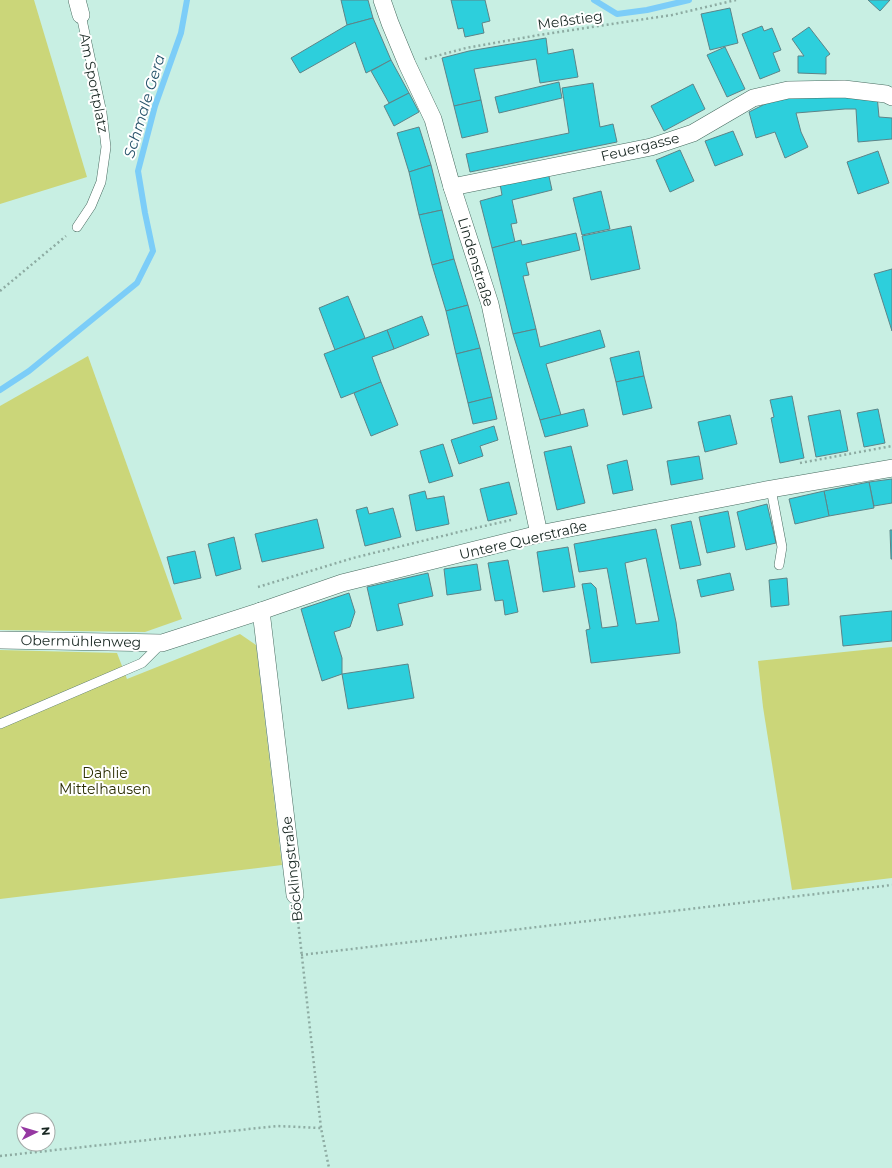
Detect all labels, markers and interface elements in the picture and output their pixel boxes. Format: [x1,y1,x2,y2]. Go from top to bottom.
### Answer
street label: Meßstieg [536,7,604,33]
street label: Am Sportplatz [75,32,113,134]
water label: Schmale Gera [119,52,169,160]
street label: Feuergasse [599,129,681,165]
street label: Lindenstraße [454,215,498,309]
street label: Untere Querstraße [457,517,589,563]
street label: Obermühlenweg [21,631,141,651]
park label: Dahlie Mittelhausen [59,764,151,798]
street label: Böcklingstraße [278,815,306,923]
north arrow [16,1112,56,1152]
text: N [39,1126,53,1136]

